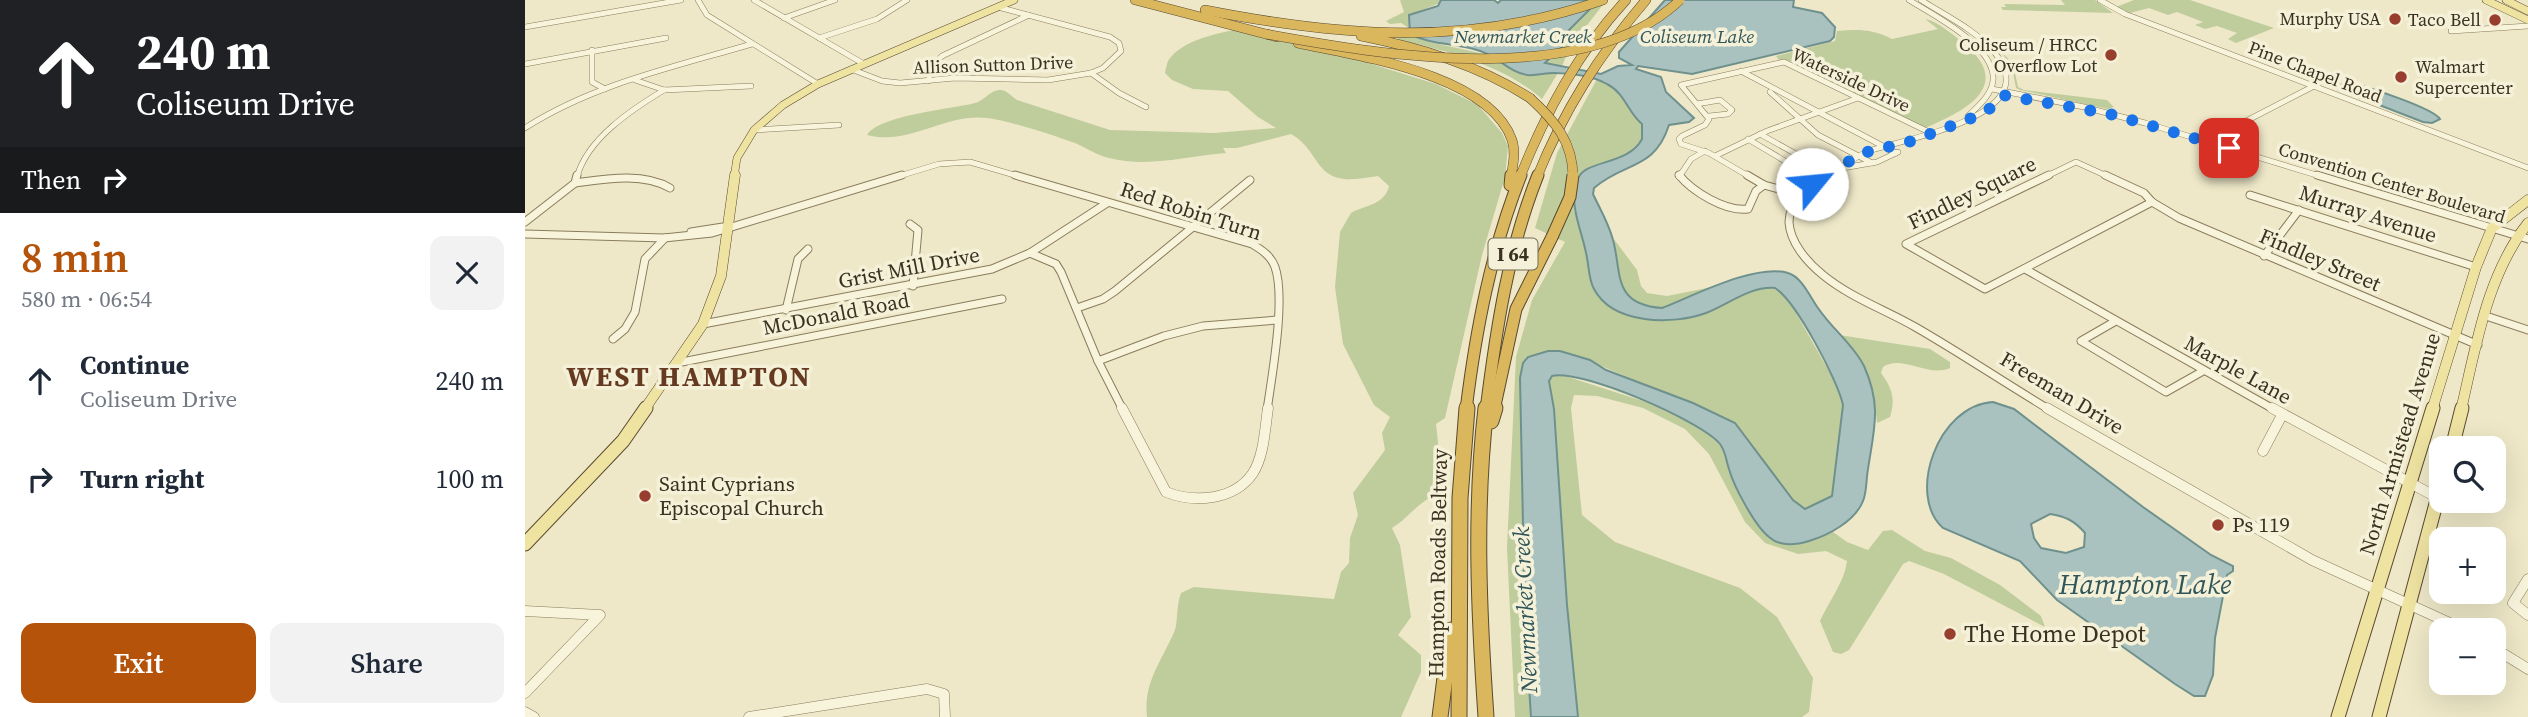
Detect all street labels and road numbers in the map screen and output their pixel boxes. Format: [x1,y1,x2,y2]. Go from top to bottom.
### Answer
street label: Pine Chapel Road [2245,35,2386,109]
street label: Waterside Drive [1788,41,1914,118]
street label: Allison Sutton Drive [912,49,1074,80]
street label: Convention Center Boulevard [2276,136,2509,229]
street label: Findley Square [1903,149,2041,236]
street label: Red Robin Turn [1117,174,1266,247]
street label: Murray Avenue [2296,178,2441,249]
street label: Findley Street [2255,221,2386,298]
road number: I 64 [1489,238,1537,270]
street label: Grist Mill Drive [836,240,982,295]
street label: McDonald Road [760,285,912,342]
street label: Marple Lane [2179,328,2297,411]
street label: North Armistead Avenue [2352,329,2447,559]
street label: Freeman Drive [1995,344,2130,441]
street label: Hampton Roads Beltway [1421,448,1454,678]

